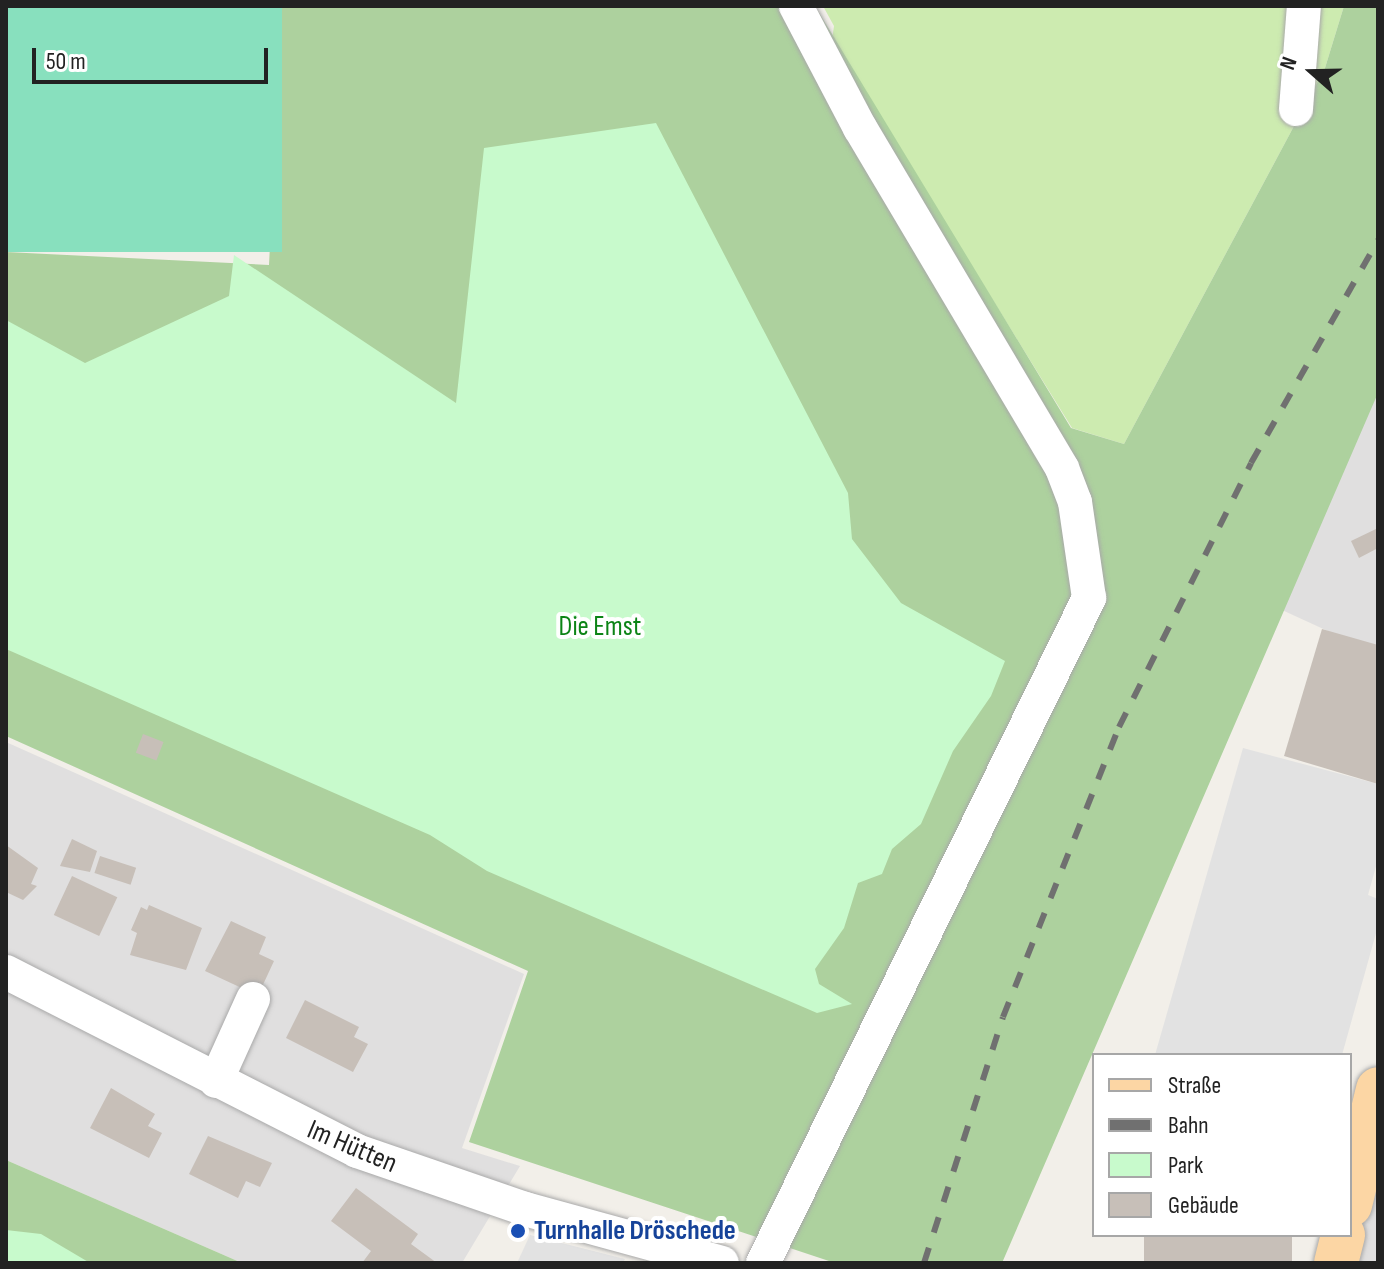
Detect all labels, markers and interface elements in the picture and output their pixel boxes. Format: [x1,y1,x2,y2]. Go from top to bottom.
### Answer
scale bar [36,32,272,82]
north arrow [1272,32,1352,112]
text: 50 m [46,47,86,76]
text: N [1274,53,1304,74]
park label: Die Emst [559,610,641,644]
legend [1092,1053,1352,1237]
text: Straße [1168,1071,1221,1100]
text: Bahn [1168,1111,1209,1140]
street label: Im Hütten [302,1113,402,1181]
text: Park [1168,1151,1203,1180]
text: Gebäude [1168,1191,1239,1220]
place label: Turnhalle Dröschede [534,1214,736,1248]
marker: Turnhalle Dröschede [509,1222,527,1240]

